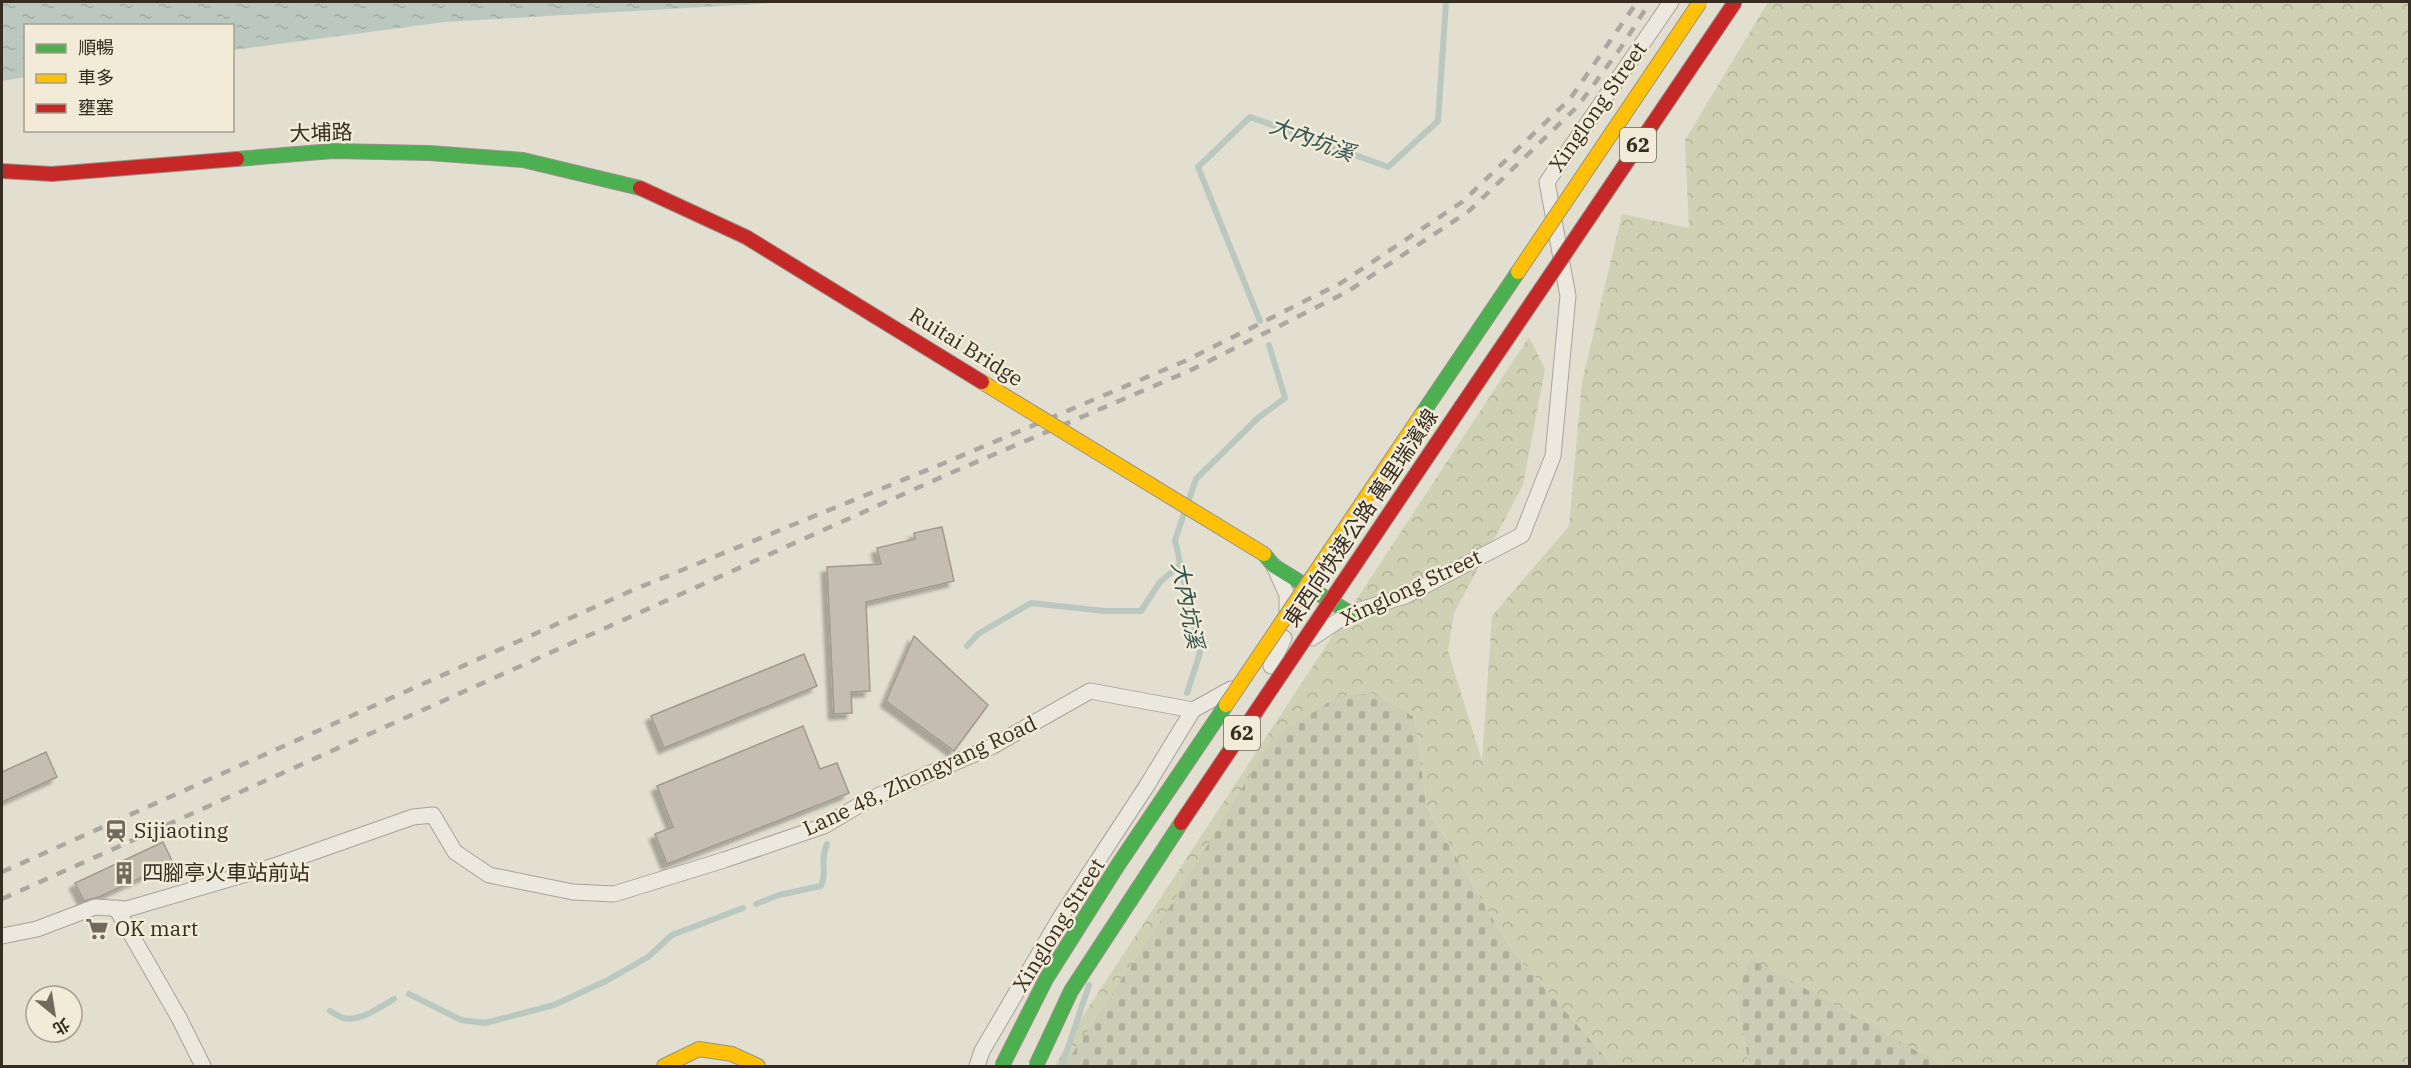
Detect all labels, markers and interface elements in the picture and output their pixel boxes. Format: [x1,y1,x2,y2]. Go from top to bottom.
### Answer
legend [24,24,234,132]
text: 順暢 [78,36,114,59]
street label: Xinglong Street [1542,36,1652,177]
text: 車多 [78,66,114,89]
text: 壅塞 [78,96,114,119]
water label: 大內坑溪 [1266,110,1361,168]
street label: 大埔路 [289,117,353,147]
road number: 62 [1620,128,1656,162]
street label: Ruitai Bridge [904,300,1029,392]
street label: 東西向快速公路 萬里瑞濱線 [1277,403,1444,632]
street label: Xinglong Street [1336,542,1486,632]
water label: 大內坑溪 [1166,559,1212,654]
street label: Lane 48, Zhongyang Road [798,708,1041,842]
road number: 62 [1224,716,1260,750]
place label: Sijiaoting [134,816,229,844]
station icon: Sijiaoting [103,818,129,844]
street label: Xinglong Street [1006,852,1110,996]
place label: 四腳亭火車站前站 [142,858,310,886]
building icon: 四腳亭火車站前站 [111,860,137,886]
place label: OK mart [115,914,198,942]
supermarket icon: OK mart [84,916,110,942]
north arrow [24,984,84,1044]
text: 北 [50,1014,73,1040]

